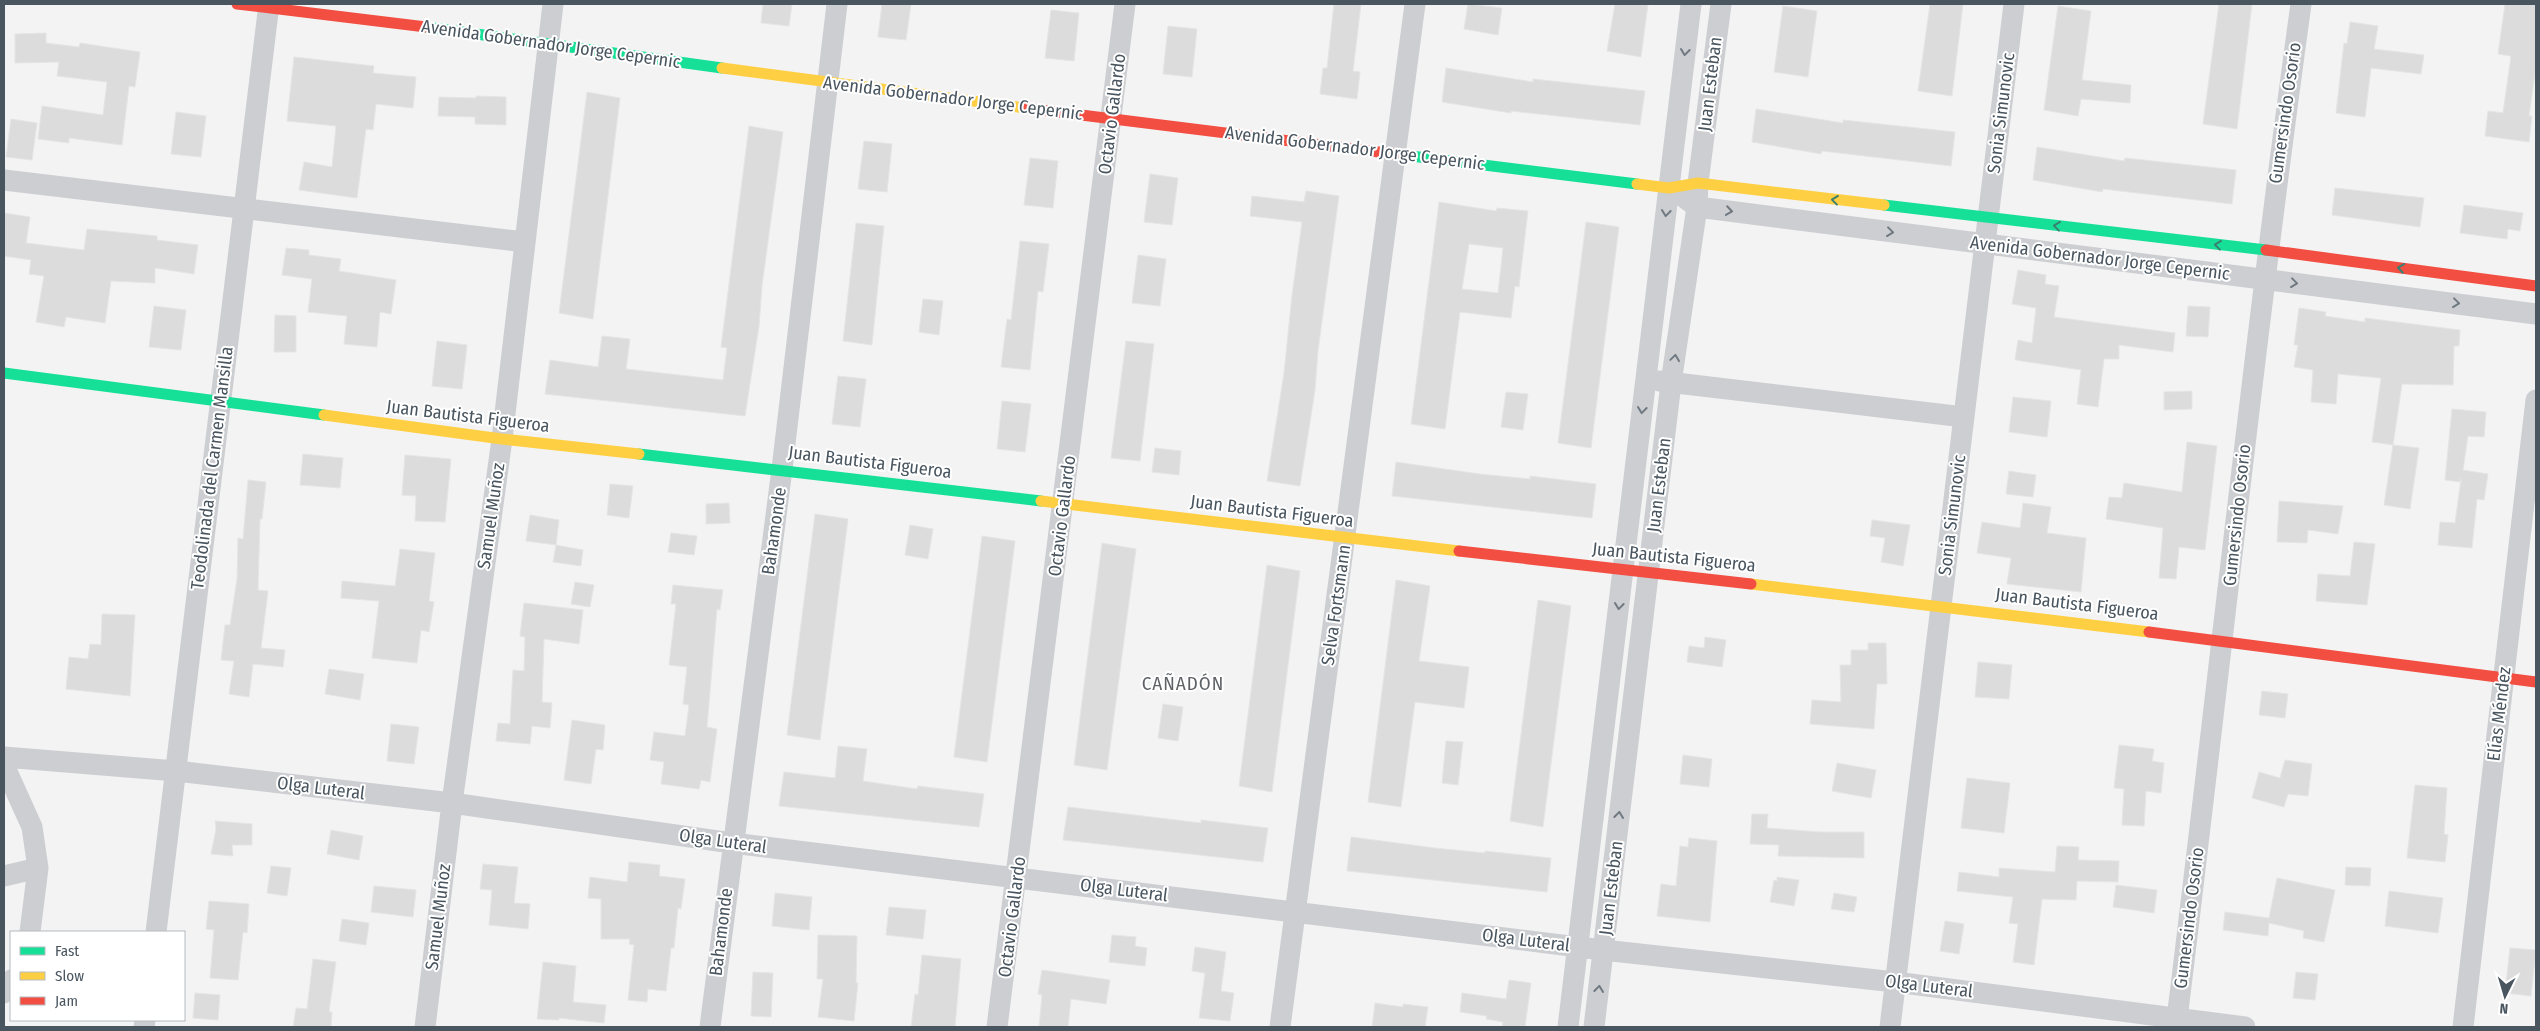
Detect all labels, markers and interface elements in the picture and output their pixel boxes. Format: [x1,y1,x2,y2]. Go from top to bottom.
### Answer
street label: Avenida Gobernador Jorge Cepernic [420,15,682,73]
street label: Juan Esteban [1693,35,1727,133]
street label: Gumersindo Osorio [2264,41,2306,185]
one-way arrow [1680,48,1691,56]
street label: Sonia Simunovic [1983,51,2019,175]
street label: Octavio Gallardo [1094,52,1130,176]
street label: Avenida Gobernador Jorge Cepernic [822,71,1084,125]
street label: Avenida Gobernador Jorge Cepernic [1224,121,1486,175]
one-way arrow [1831,195,1839,206]
one-way arrow [1725,205,1733,216]
one-way arrow [1661,210,1672,218]
one-way arrow [2052,221,2060,232]
one-way arrow [1886,226,1894,237]
street label: Avenida Gobernador Jorge Cepernic [1969,231,2231,285]
one-way arrow [2214,240,2222,251]
one-way arrow [2397,263,2405,274]
one-way arrow [2291,277,2299,288]
one-way arrow [2452,297,2460,308]
street label: Teodolinada del Carmen Mansilla [186,345,238,591]
one-way arrow [1669,354,1680,362]
street label: Juan Bautista Figueroa [385,395,551,437]
one-way arrow [1637,406,1648,414]
street label: Juan Esteban [1642,436,1676,534]
street label: Juan Bautista Figueroa [787,441,953,483]
street label: Gumersindo Osorio [2219,443,2255,587]
street label: Sonia Simunovic [1934,453,1970,577]
street label: Octavio Gallardo [1044,454,1080,578]
street label: Samuel Muñoz [473,461,509,571]
street label: Bahamonde [757,486,791,576]
street label: Juan Bautista Figueroa [1189,490,1355,532]
street label: Juan Bautista Figueroa [1591,537,1757,577]
street label: Selva Fortsmann [1317,543,1355,667]
street label: Juan Bautista Figueroa [1994,583,2160,625]
one-way arrow [1614,602,1625,610]
street label: Elías Méndez [2482,666,2516,762]
district label: CAÑADÓN [1142,672,1224,695]
street label: Olga Luteral [276,772,366,804]
one-way arrow [1613,810,1624,818]
street label: Olga Luteral [678,824,768,858]
street label: Juan Esteban [1594,839,1628,937]
street label: Gumersindo Osorio [2169,846,2209,990]
street label: Octavio Gallardo [994,855,1030,979]
street label: Samuel Muñoz [421,863,455,971]
street label: Olga Luteral [1079,874,1169,906]
street label: Bahamonde [705,887,737,977]
street label: Olga Luteral [1481,924,1571,956]
legend [10,931,185,1021]
text: Fast [55,942,79,960]
text: Slow [55,967,84,985]
street label: Olga Luteral [1884,970,1974,1002]
north arrow [2480,971,2530,1021]
one-way arrow [1593,984,1603,993]
text: Jam [55,992,78,1010]
text: N [2499,1000,2509,1017]

